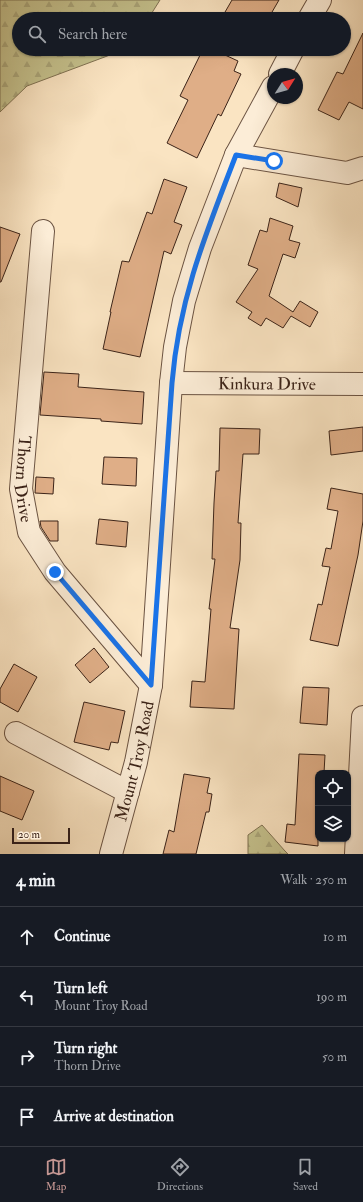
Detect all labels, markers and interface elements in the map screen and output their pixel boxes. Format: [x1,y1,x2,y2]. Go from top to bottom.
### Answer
search box [12,12,351,56]
icon: search [26,23,48,45]
text: Search here [58,25,127,44]
north arrow [267,68,303,104]
route start [265,152,283,170]
street label: Kinkura Drive [218,373,316,394]
street label: Thorn Drive [10,435,37,524]
route end [46,563,64,581]
street label: Mount Troy Road [110,698,158,823]
map controls [315,770,351,842]
button: locate [315,770,351,806]
button: layers [315,806,351,842]
scale bar [12,826,70,845]
text: 20 m [18,828,40,841]
text: 4 min [16,870,55,891]
text: Walk · 250 m [280,872,347,888]
icon: ahead [16,926,38,948]
text: Continue [54,927,110,946]
text: 10 m [323,929,347,945]
text: Turn left [54,979,108,998]
icon: left [16,986,38,1008]
text: 190 m [316,989,347,1005]
text: Mount Troy Road [54,998,148,1014]
text: Turn right [54,1039,117,1058]
icon: right [16,1046,38,1068]
text: 50 m [322,1049,347,1065]
text: Thorn Drive [54,1058,121,1074]
icon: arrive [16,1106,38,1128]
text: Arrive at destination [54,1107,174,1126]
tab: Map [45,1156,67,1193]
tab: Directions [157,1156,203,1193]
tab: Saved [293,1156,318,1193]

